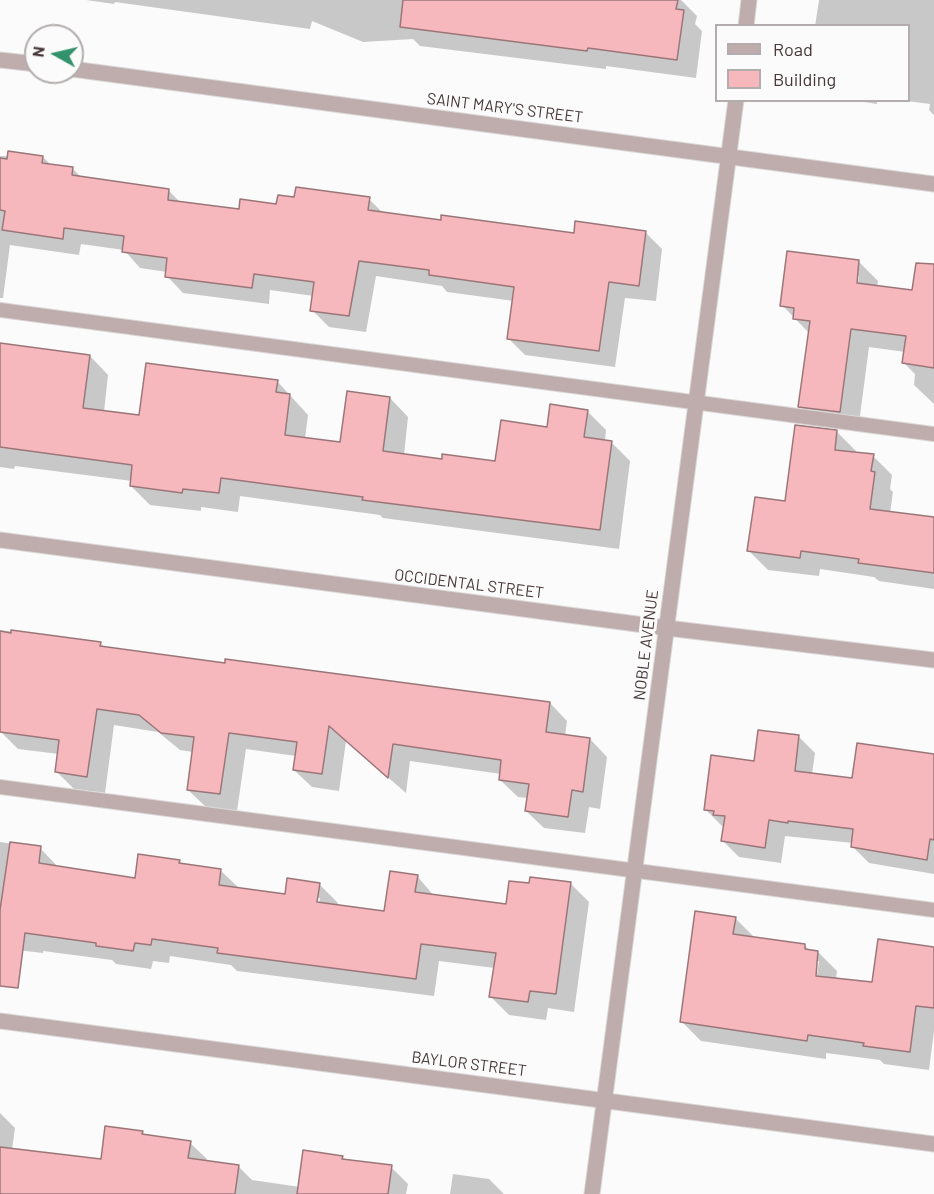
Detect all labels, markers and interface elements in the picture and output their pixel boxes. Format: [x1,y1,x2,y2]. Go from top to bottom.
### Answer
north arrow [24,24,84,84]
legend [715,24,910,102]
text: Road [773,38,813,60]
text: N [28,45,48,58]
text: Building [773,68,836,90]
street label: SAINT MARY'S STREET [426,89,584,127]
street label: OCCIDENTAL STREET [393,565,545,603]
street label: NOBLE AVENUE [630,589,662,701]
street label: BAYLOR STREET [410,1047,528,1081]

